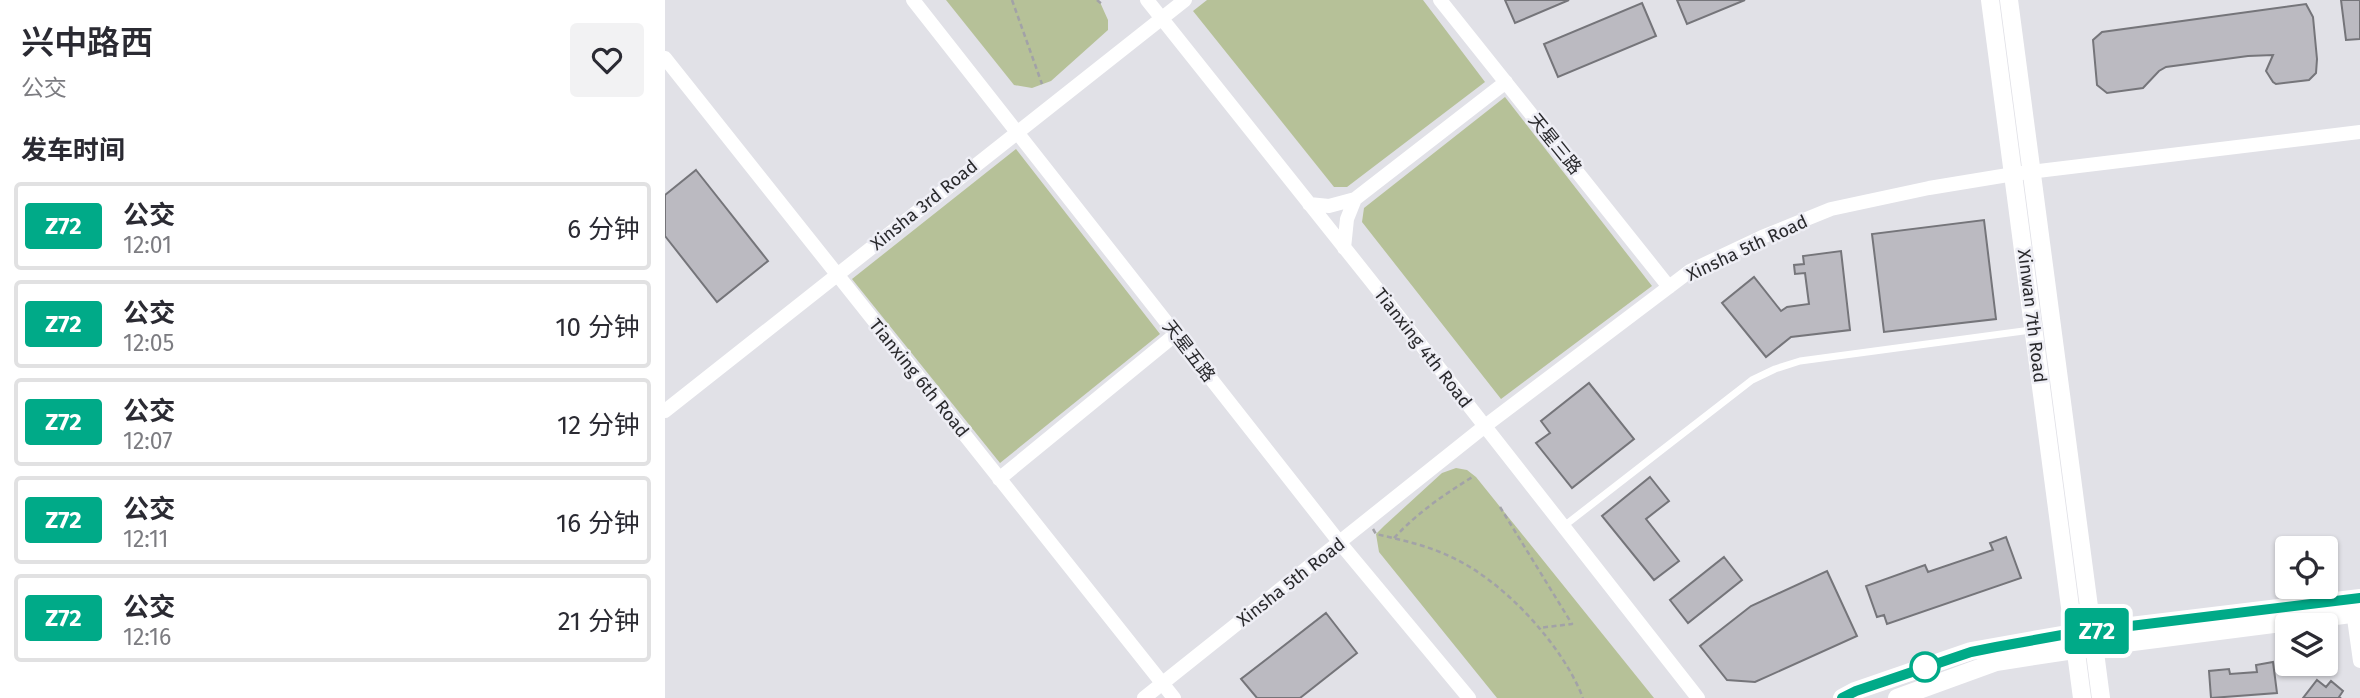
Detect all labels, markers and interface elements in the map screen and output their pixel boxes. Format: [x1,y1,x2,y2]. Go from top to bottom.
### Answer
text: 兴中路西 [21,23,153,63]
button: heart [570,23,644,97]
text: 公交 [21,74,67,102]
street label: 天星三路 [1524,109,1586,179]
text: 发车时间 [21,135,125,166]
street label: Xinsha 3rd Road [866,155,982,255]
text: 公交 [123,200,175,231]
street label: Xinsha 5th Road [1683,210,1811,286]
text: Z72 [45,212,82,240]
text: 6 分钟 [567,214,640,245]
text: 12:01 [123,231,172,259]
street label: Xinwan 7th Road [2013,248,2051,384]
street label: Tianxing 4th Road [1369,284,1477,412]
text: 公交 [123,298,175,329]
text: Z72 [45,310,82,338]
text: 10 分钟 [555,312,640,343]
street label: Tianxing 6th Road [864,314,974,442]
street label: 天星五路 [1158,316,1220,386]
text: 12:05 [123,329,174,357]
text: 公交 [123,396,175,427]
text: Z72 [45,408,82,436]
text: 12 分钟 [557,410,640,441]
text: 12:07 [123,427,172,455]
text: 公交 [123,494,175,525]
text: Z72 [45,506,82,534]
text: 16 分钟 [556,508,640,539]
text: 12:11 [123,525,169,553]
street label: Xinsha 5th Road [1233,533,1349,631]
map controls [2275,536,2338,676]
button: locate [2275,536,2338,599]
text: 公交 [123,592,175,623]
text: Z72 [45,604,82,632]
text: 21 分钟 [558,606,640,637]
line badge: Z72 [2057,608,2137,654]
button: layers [2275,613,2338,676]
text: Z72 [2079,617,2115,645]
text: 12:16 [123,623,171,651]
unlabelled marker [1910,652,1940,682]

